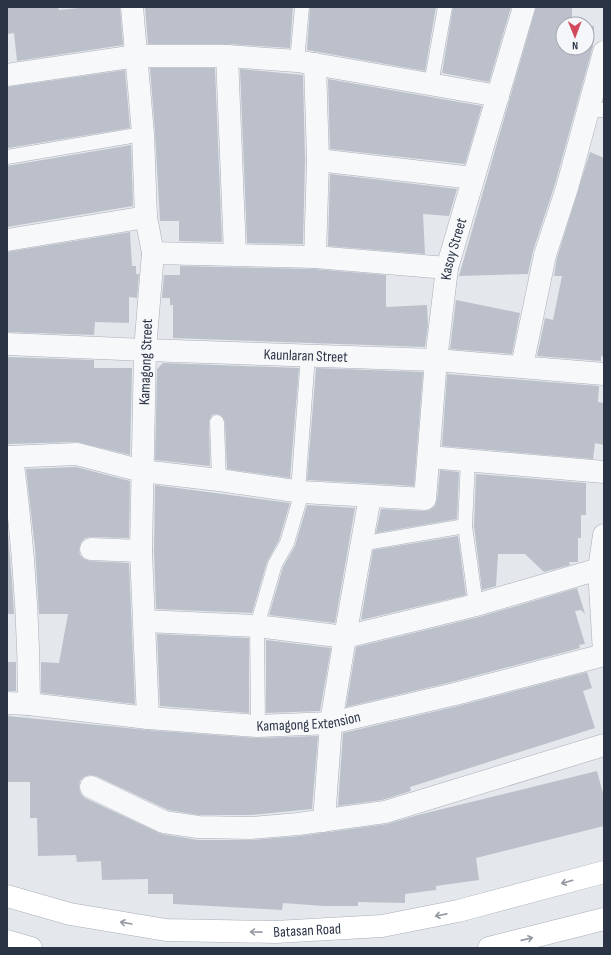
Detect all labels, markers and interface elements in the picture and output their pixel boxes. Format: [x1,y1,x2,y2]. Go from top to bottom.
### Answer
north arrow [555,16,595,56]
text: N [572,39,578,52]
street label: Kasoy Street [436,215,471,281]
street label: Kamagong Street [135,318,157,406]
street label: Kaunlaran Street [263,345,349,366]
street label: Kamagong Extension [256,707,362,736]
one-way arrow [560,879,573,886]
one-way arrow [434,911,447,919]
one-way arrow [120,919,133,927]
street label: Batasan Road [273,919,341,942]
one-way arrow [250,928,263,936]
one-way arrow [520,935,533,943]

